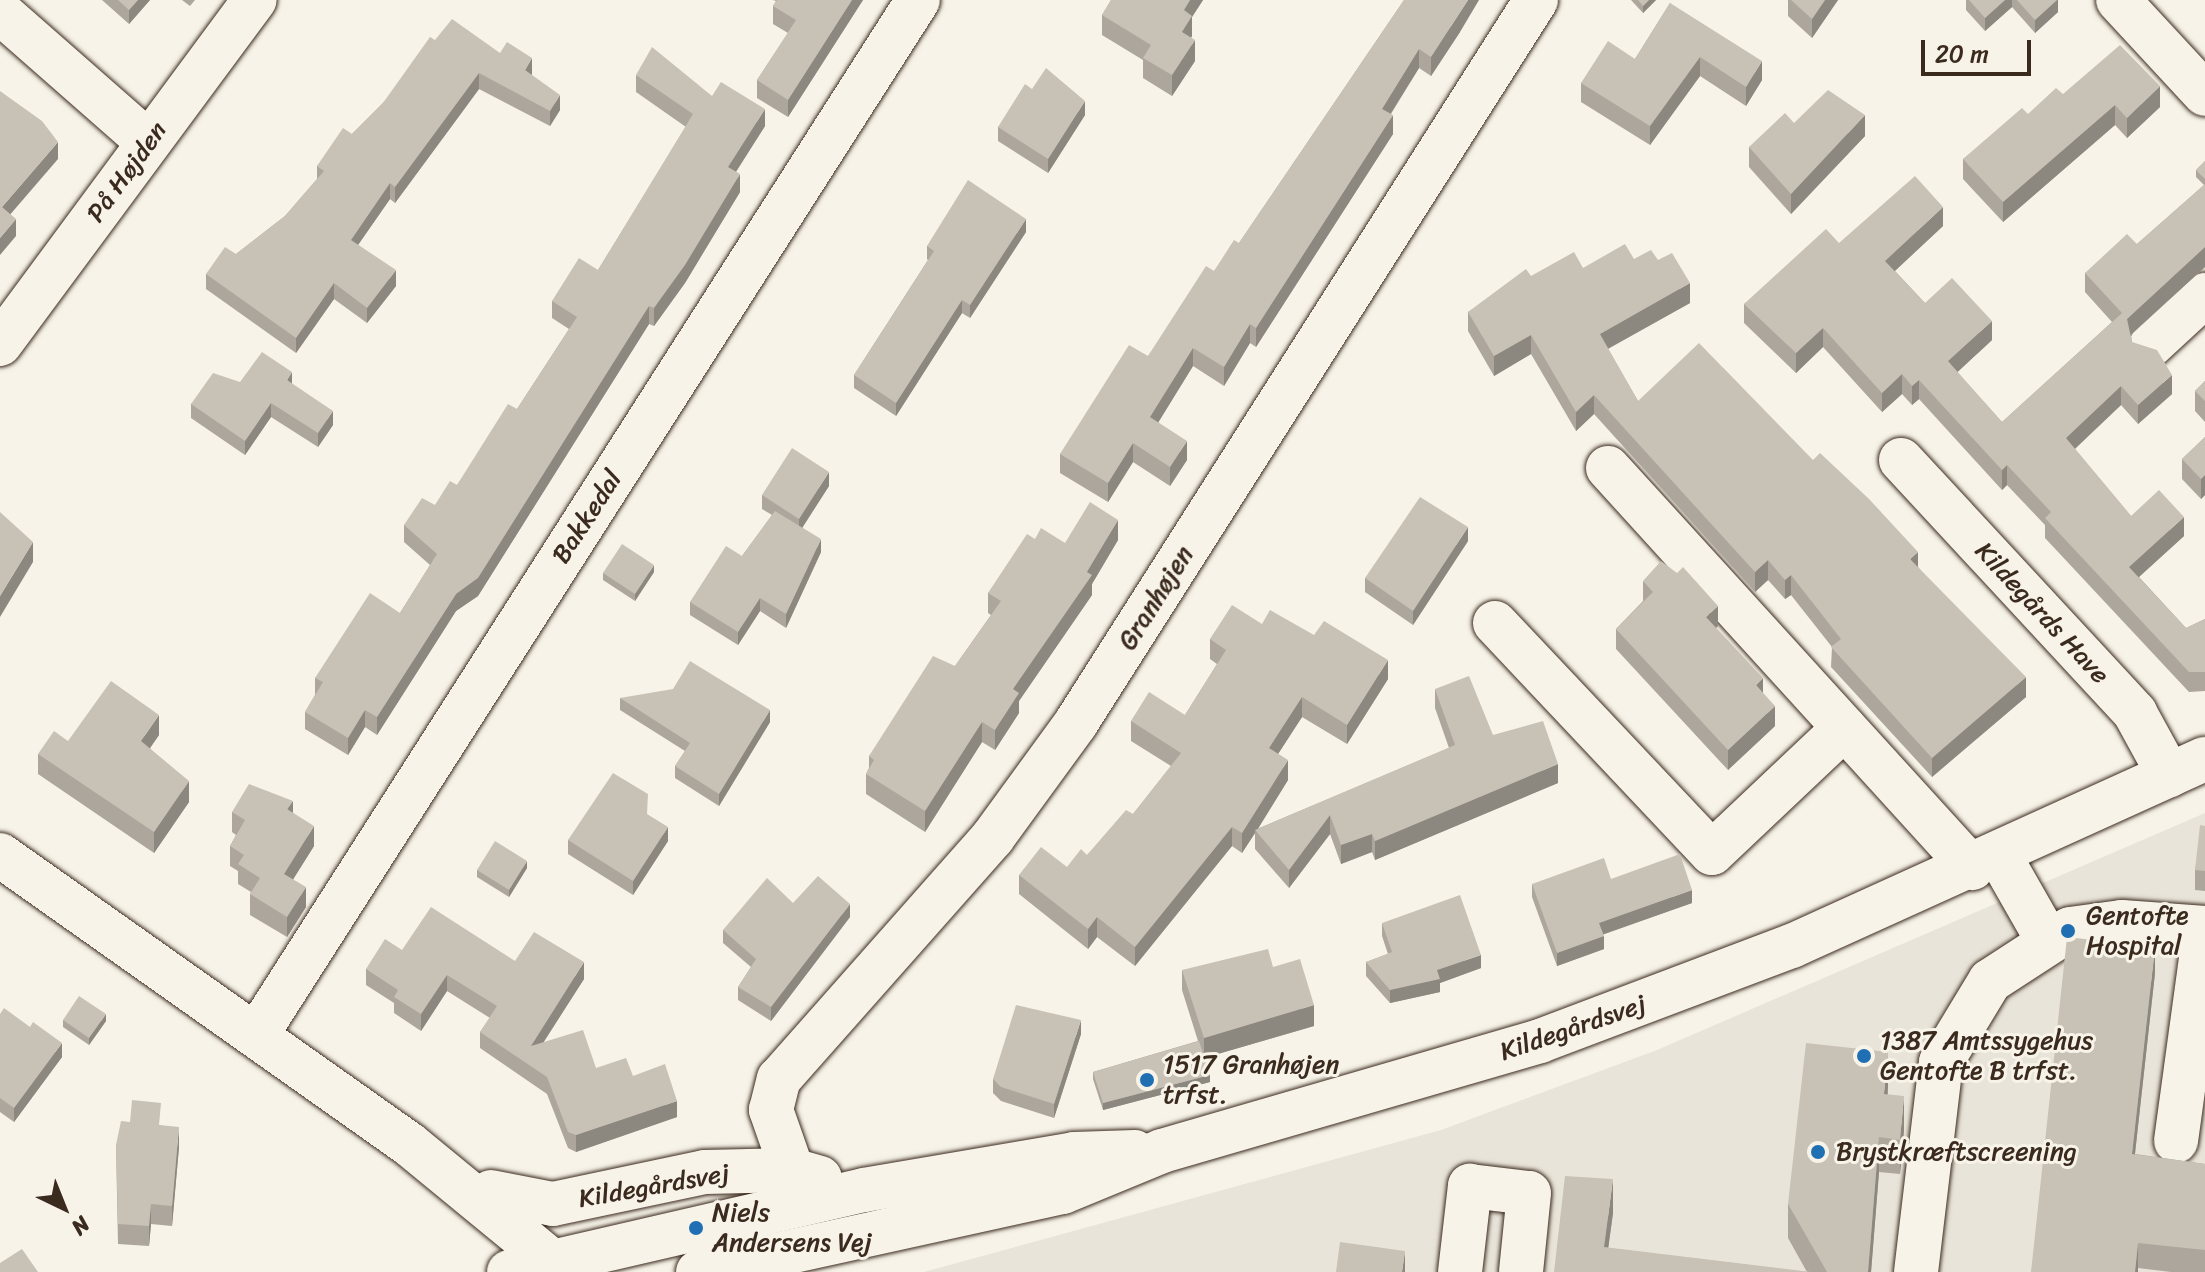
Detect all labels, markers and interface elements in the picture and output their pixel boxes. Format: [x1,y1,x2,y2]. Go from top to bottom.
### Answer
scale bar [1925,24,2035,74]
text: 20 m [1935,33,1989,75]
street label: På Højden [80,116,174,228]
street label: Bakkedal [545,465,629,569]
street label: Kildegårds Have [1968,536,2116,690]
street label: Granhøjen [1112,540,1200,656]
place label: Gentofte Hospital [2086,900,2189,962]
marker: Gentofte Hospital [2057,920,2079,942]
street label: Kildegårdsvej [1496,988,1650,1068]
place label: 1387 Amtssygehus Gentofte B trfst. [1880,1025,2093,1086]
marker: 1387 Amtssygehus Gentofte B trfst. [1855,1047,1873,1065]
place label: 1517 Granhøjen trfst. [1163,1049,1339,1110]
marker: 1517 Granhøjen trfst. [1138,1071,1156,1089]
place label: Brystkræftscreening [1836,1136,2077,1168]
marker: Brystkræftscreening [1807,1141,1829,1163]
street label: Kildegårdsvej [576,1157,732,1215]
north arrow [24,1168,104,1248]
place label: Niels Andersens Vej [712,1197,873,1258]
text: N [62,1206,100,1245]
marker: Niels Andersens Vej [687,1219,705,1237]

